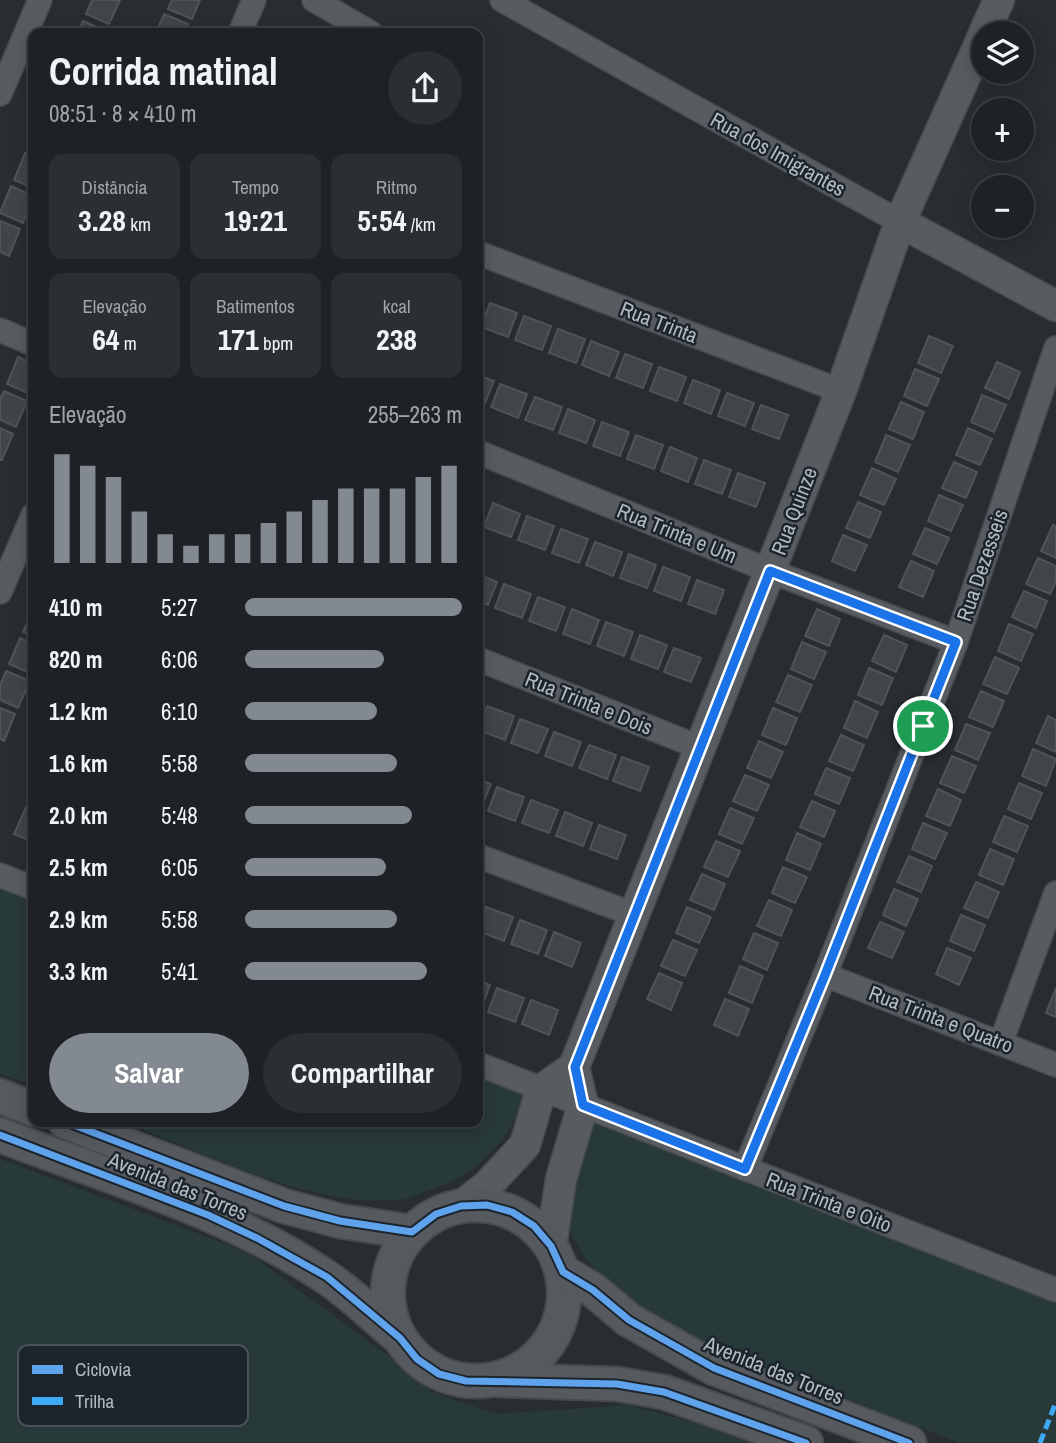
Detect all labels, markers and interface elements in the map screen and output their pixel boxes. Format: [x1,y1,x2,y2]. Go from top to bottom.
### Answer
map controls [971,21,1034,238]
button: layers [971,21,1034,84]
text: Corrida matinal [49,46,278,97]
button: share [388,51,462,125]
text: 08:51 · 8 × 410 m [49,98,196,129]
button: + [971,98,1034,161]
street label: Rua dos Imigrantes [705,105,851,203]
text: Distância [82,174,147,200]
text: Tempo [232,174,279,200]
text: Ritmo [376,174,417,200]
button: − [971,175,1034,238]
text: 3.28 [78,200,126,240]
text: 19:21 [224,200,287,240]
text: 5:54 [357,200,406,240]
text: km [126,211,151,237]
text: /km [406,211,436,237]
text: Elevação [82,293,147,319]
text: Batimentos [216,293,295,319]
text: kcal [383,293,410,319]
street label: Rua Trinta [616,294,702,350]
text: 64 [92,319,120,359]
text: 171 [218,319,259,359]
text: 238 [376,319,417,359]
text: m [120,330,137,356]
text: bpm [259,330,293,356]
text: Elevação [49,399,127,430]
text: 255–263 m [368,399,462,430]
street label: Rua Quinze [764,463,824,559]
street label: Rua Trinta e Um [613,496,741,570]
street label: Rua Dezesseis [949,505,1015,625]
text: 410 m [49,592,102,623]
text: 5:27 [161,592,198,623]
text: 820 m [49,644,102,675]
text: 6:06 [161,644,198,675]
street label: Rua Trinta e Dois [521,664,657,742]
text: 1.2 km [49,696,108,727]
text: 6:10 [161,696,198,727]
pin [893,696,953,756]
icon: arrive [904,707,942,745]
text: 1.6 km [49,748,108,779]
text: 5:58 [161,748,198,779]
text: 2.0 km [49,800,108,831]
text: 5:48 [161,800,198,831]
text: 2.5 km [49,852,108,883]
text: 6:05 [161,852,198,883]
text: 2.9 km [49,904,108,935]
text: 5:58 [161,904,198,935]
text: 3.3 km [49,956,108,987]
text: 5:41 [161,956,198,987]
street label: Rua Trinta e Quatro [865,978,1017,1060]
button: Salvar [49,1033,249,1113]
button: Compartilhar [263,1033,462,1113]
street label: Avenida das Torres [103,1145,252,1227]
street label: Rua Trinta e Oito [762,1165,896,1239]
street label: Avenida das Torres [699,1329,848,1411]
legend [18,1345,248,1426]
text: Ciclovia [75,1356,132,1382]
text: Trilha [75,1388,115,1414]

